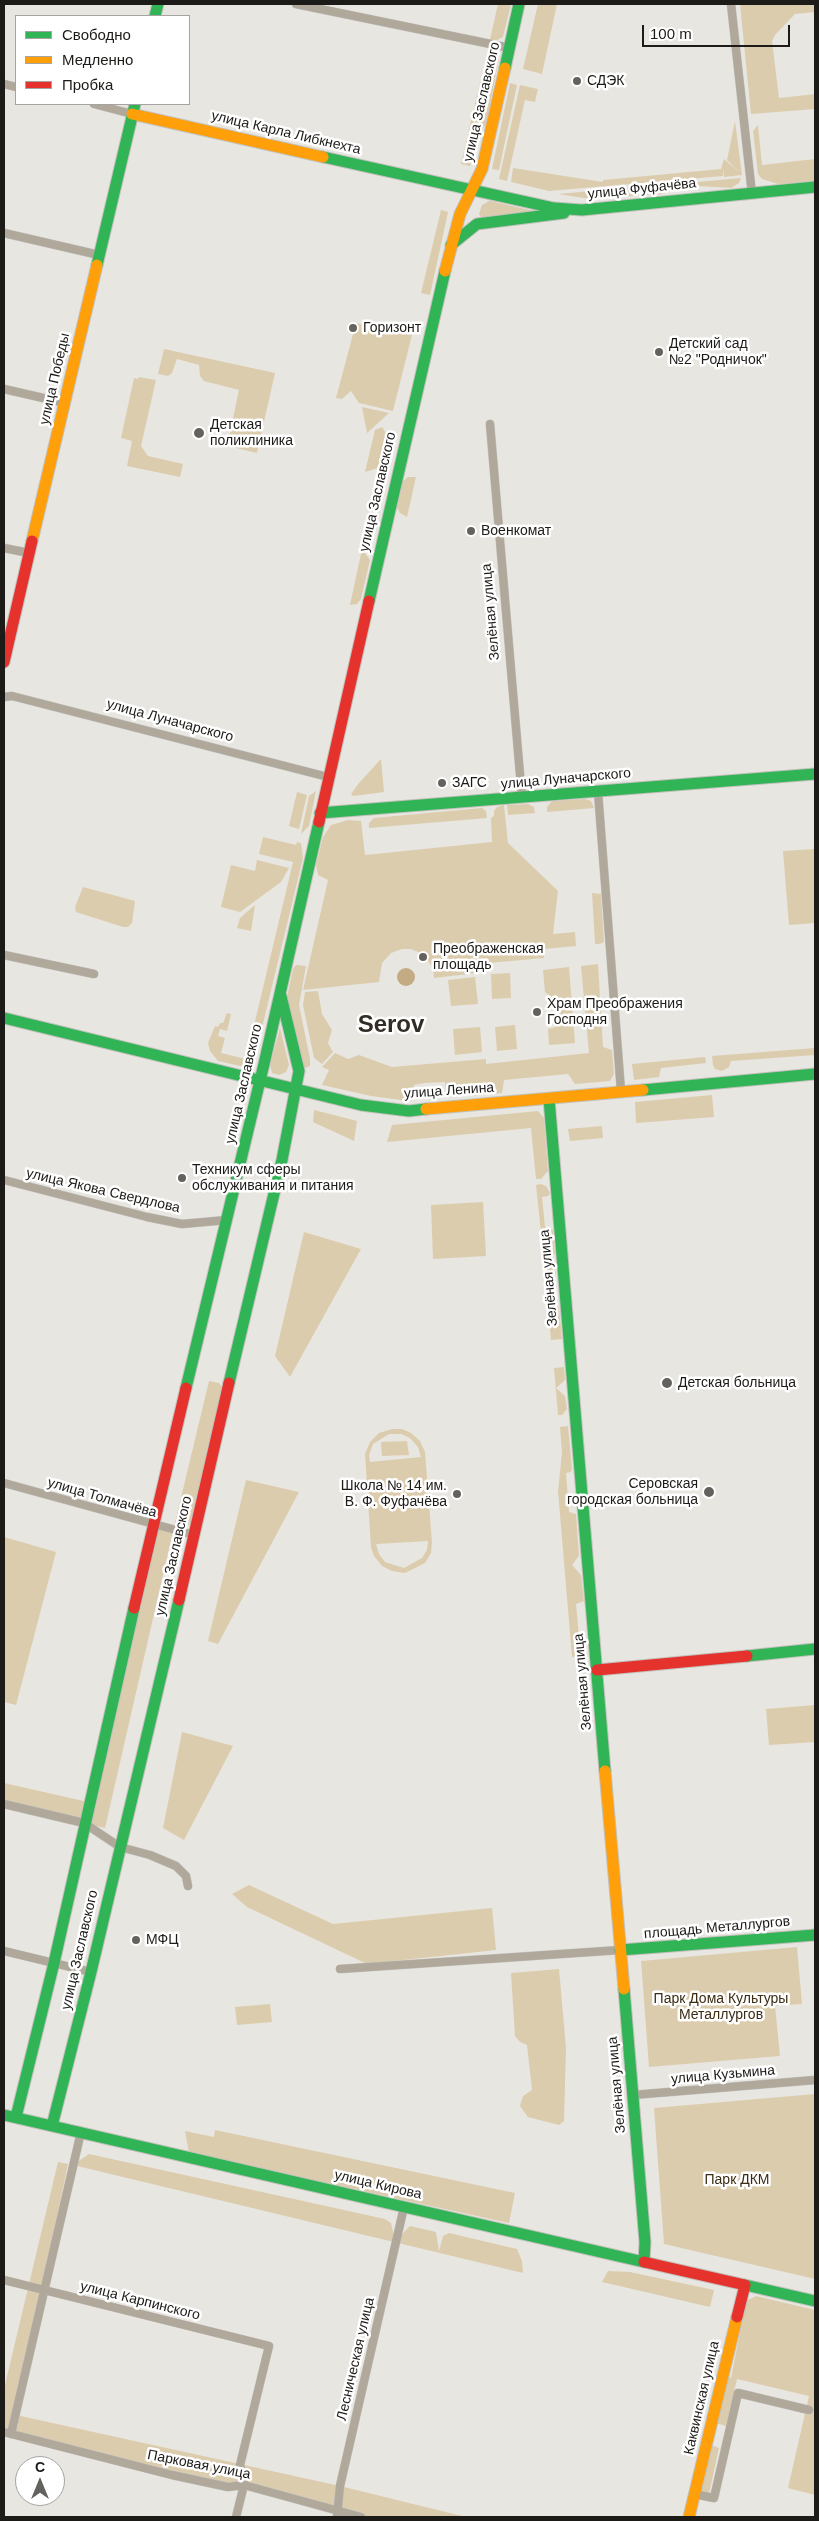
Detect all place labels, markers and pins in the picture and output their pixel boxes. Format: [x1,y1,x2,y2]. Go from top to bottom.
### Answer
place label: СДЭК [587,73,625,89]
marker: СДЭК [571,75,583,87]
place label: Горизонт [363,320,421,336]
marker: Горизонт [347,322,359,334]
place label: Детский сад №2 "Родничок" [669,336,767,368]
marker: Детский сад №2 "Родничок" [653,346,665,358]
place label: Детская поликлиника [210,417,293,450]
marker: Детская поликлиника [192,426,206,440]
place label: Военкомат [481,523,551,539]
marker: Военкомат [465,525,477,537]
place label: ЗАГС [452,775,487,791]
marker: ЗАГС [436,777,448,789]
place label: Преображенская площадь [433,941,544,974]
marker: Преображенская площадь [417,951,429,963]
place label: Храм Преображения Господня [547,996,683,1028]
marker: Храм Преображения Господня [531,1006,543,1018]
place label: Техникум сферы обслуживания и питания [192,1162,354,1194]
marker: Техникум сферы обслуживания и питания [176,1172,188,1184]
place label: Детская больница [678,1375,796,1391]
marker: Детская больница [660,1376,674,1390]
place label: Серовская городская больница [567,1476,698,1508]
place label: Школа № 14 им. В. Ф. Фуфачёва [341,1478,447,1510]
marker: Серовская городская больница [702,1485,716,1499]
marker: Школа № 14 им. В. Ф. Фуфачёва [451,1488,463,1500]
place label: МФЦ [146,1932,179,1948]
marker: МФЦ [130,1934,142,1946]

